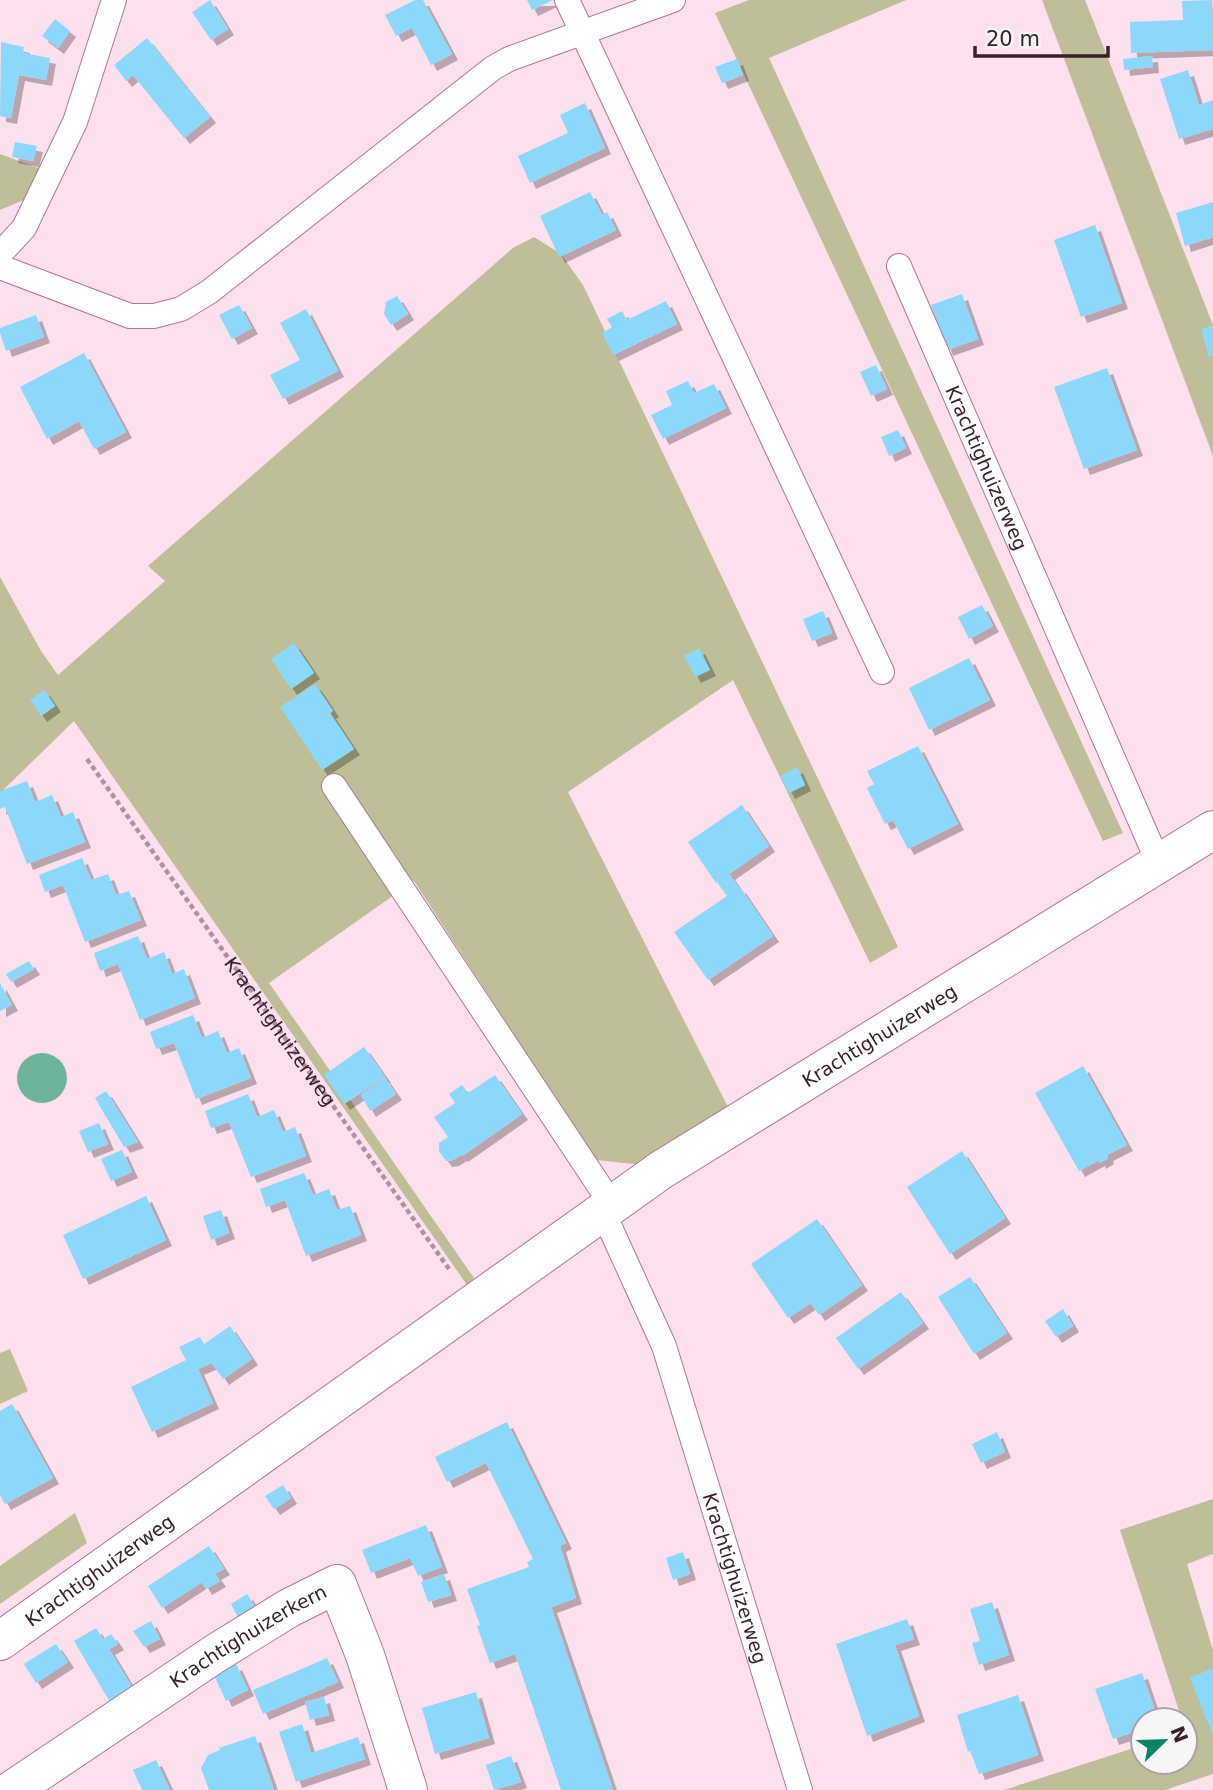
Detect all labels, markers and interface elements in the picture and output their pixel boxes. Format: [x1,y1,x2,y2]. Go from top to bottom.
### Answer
scale bar [975,14,1108,58]
text: 20 m [986,27,1040,51]
street label: Krachtighuizerweg [941,382,1032,553]
street label: Krachtighuizerweg [220,953,341,1110]
street label: Krachtighuizerweg [798,980,961,1091]
street label: Krachtighuizerweg [699,1490,772,1666]
street label: Krachtighuizerweg [21,1510,178,1631]
street label: Krachtighuizerkern [165,1580,330,1692]
north arrow [1129,1706,1199,1776]
text: N [1166,1723,1193,1746]

